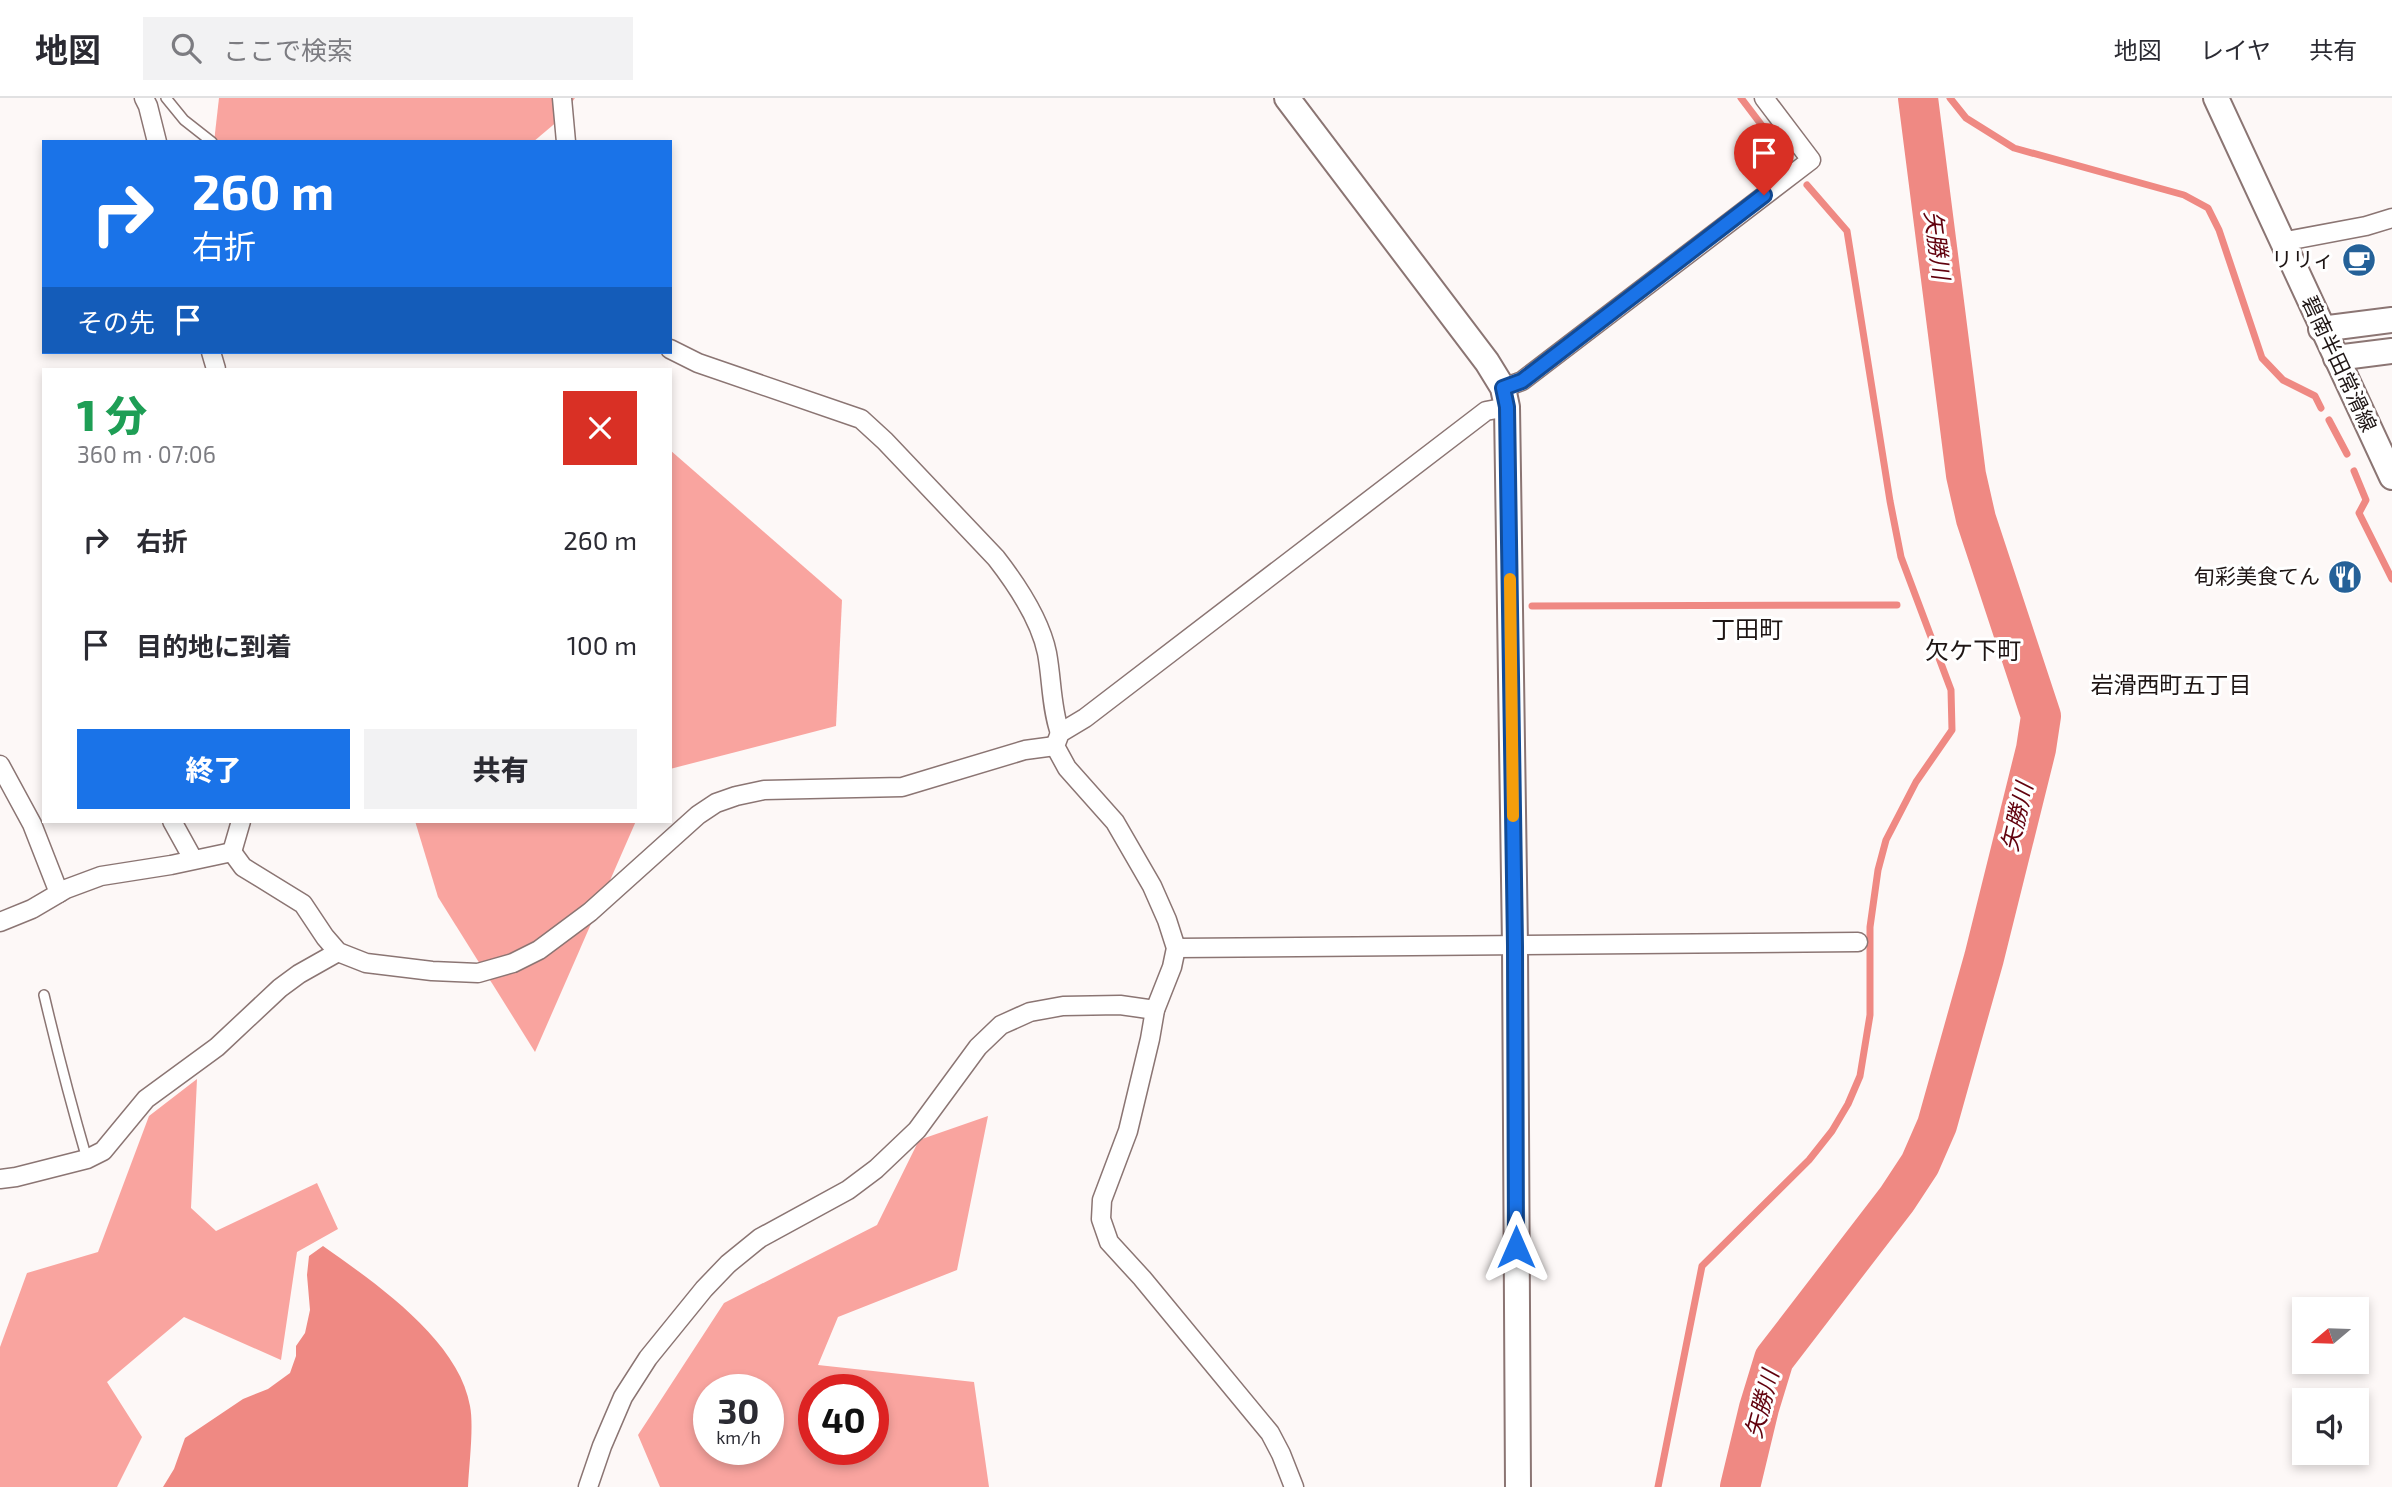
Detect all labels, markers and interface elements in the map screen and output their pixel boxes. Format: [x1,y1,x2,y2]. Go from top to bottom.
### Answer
search box [143,17,633,80]
text: 地図 [35,29,101,69]
icon: search [167,29,205,67]
text: ここで検索 [223,34,353,65]
text: 地図 [2114,35,2162,64]
text: レイヤ [2200,35,2271,64]
text: 共有 [2309,35,2357,64]
pin [1734,123,1794,195]
icon: arrive [1745,134,1783,172]
text: 260 m [192,161,334,220]
icon: right [77,168,168,259]
water label: 矢勝川 [1920,209,1956,284]
text: 右折 [192,226,256,264]
cafe icon: リリィ [2340,241,2378,279]
place label: リリィ [2271,246,2334,271]
street label: 碧南半田常滑線 [2298,291,2383,435]
icon: arrive [169,301,207,339]
text: その先 [77,306,155,337]
text: 1 分 [77,389,147,439]
button: close [563,391,637,465]
text: 360 m · 07:06 [77,440,216,468]
icon: right [77,521,115,559]
text: 260 m [563,524,637,555]
text: 右折 [136,525,188,556]
restaurant icon: 旬彩美食てん [2326,558,2364,596]
place label: 旬彩美食てん [2194,563,2320,588]
district label: 丁田町 [1711,614,1783,643]
icon: arrive [77,626,115,664]
text: 100 m [567,629,637,660]
text: 目的地に到着 [136,630,292,661]
district label: 欠ケ下町 [1925,635,2021,664]
district label: 岩滑西町五丁目 [2091,670,2252,698]
button: 終了 [77,729,350,809]
button: 共有 [364,729,637,809]
water label: 矢勝川 [1995,777,2038,854]
position arrow [1479,1210,1553,1284]
north arrow [2292,1297,2370,1374]
map controls [2292,1297,2369,1465]
water label: 矢勝川 [1739,1364,1784,1441]
speed limit sign: 40 [798,1374,889,1465]
button: sound [2292,1388,2369,1465]
text: 30 [718,1389,759,1431]
text: km/h [716,1426,761,1448]

